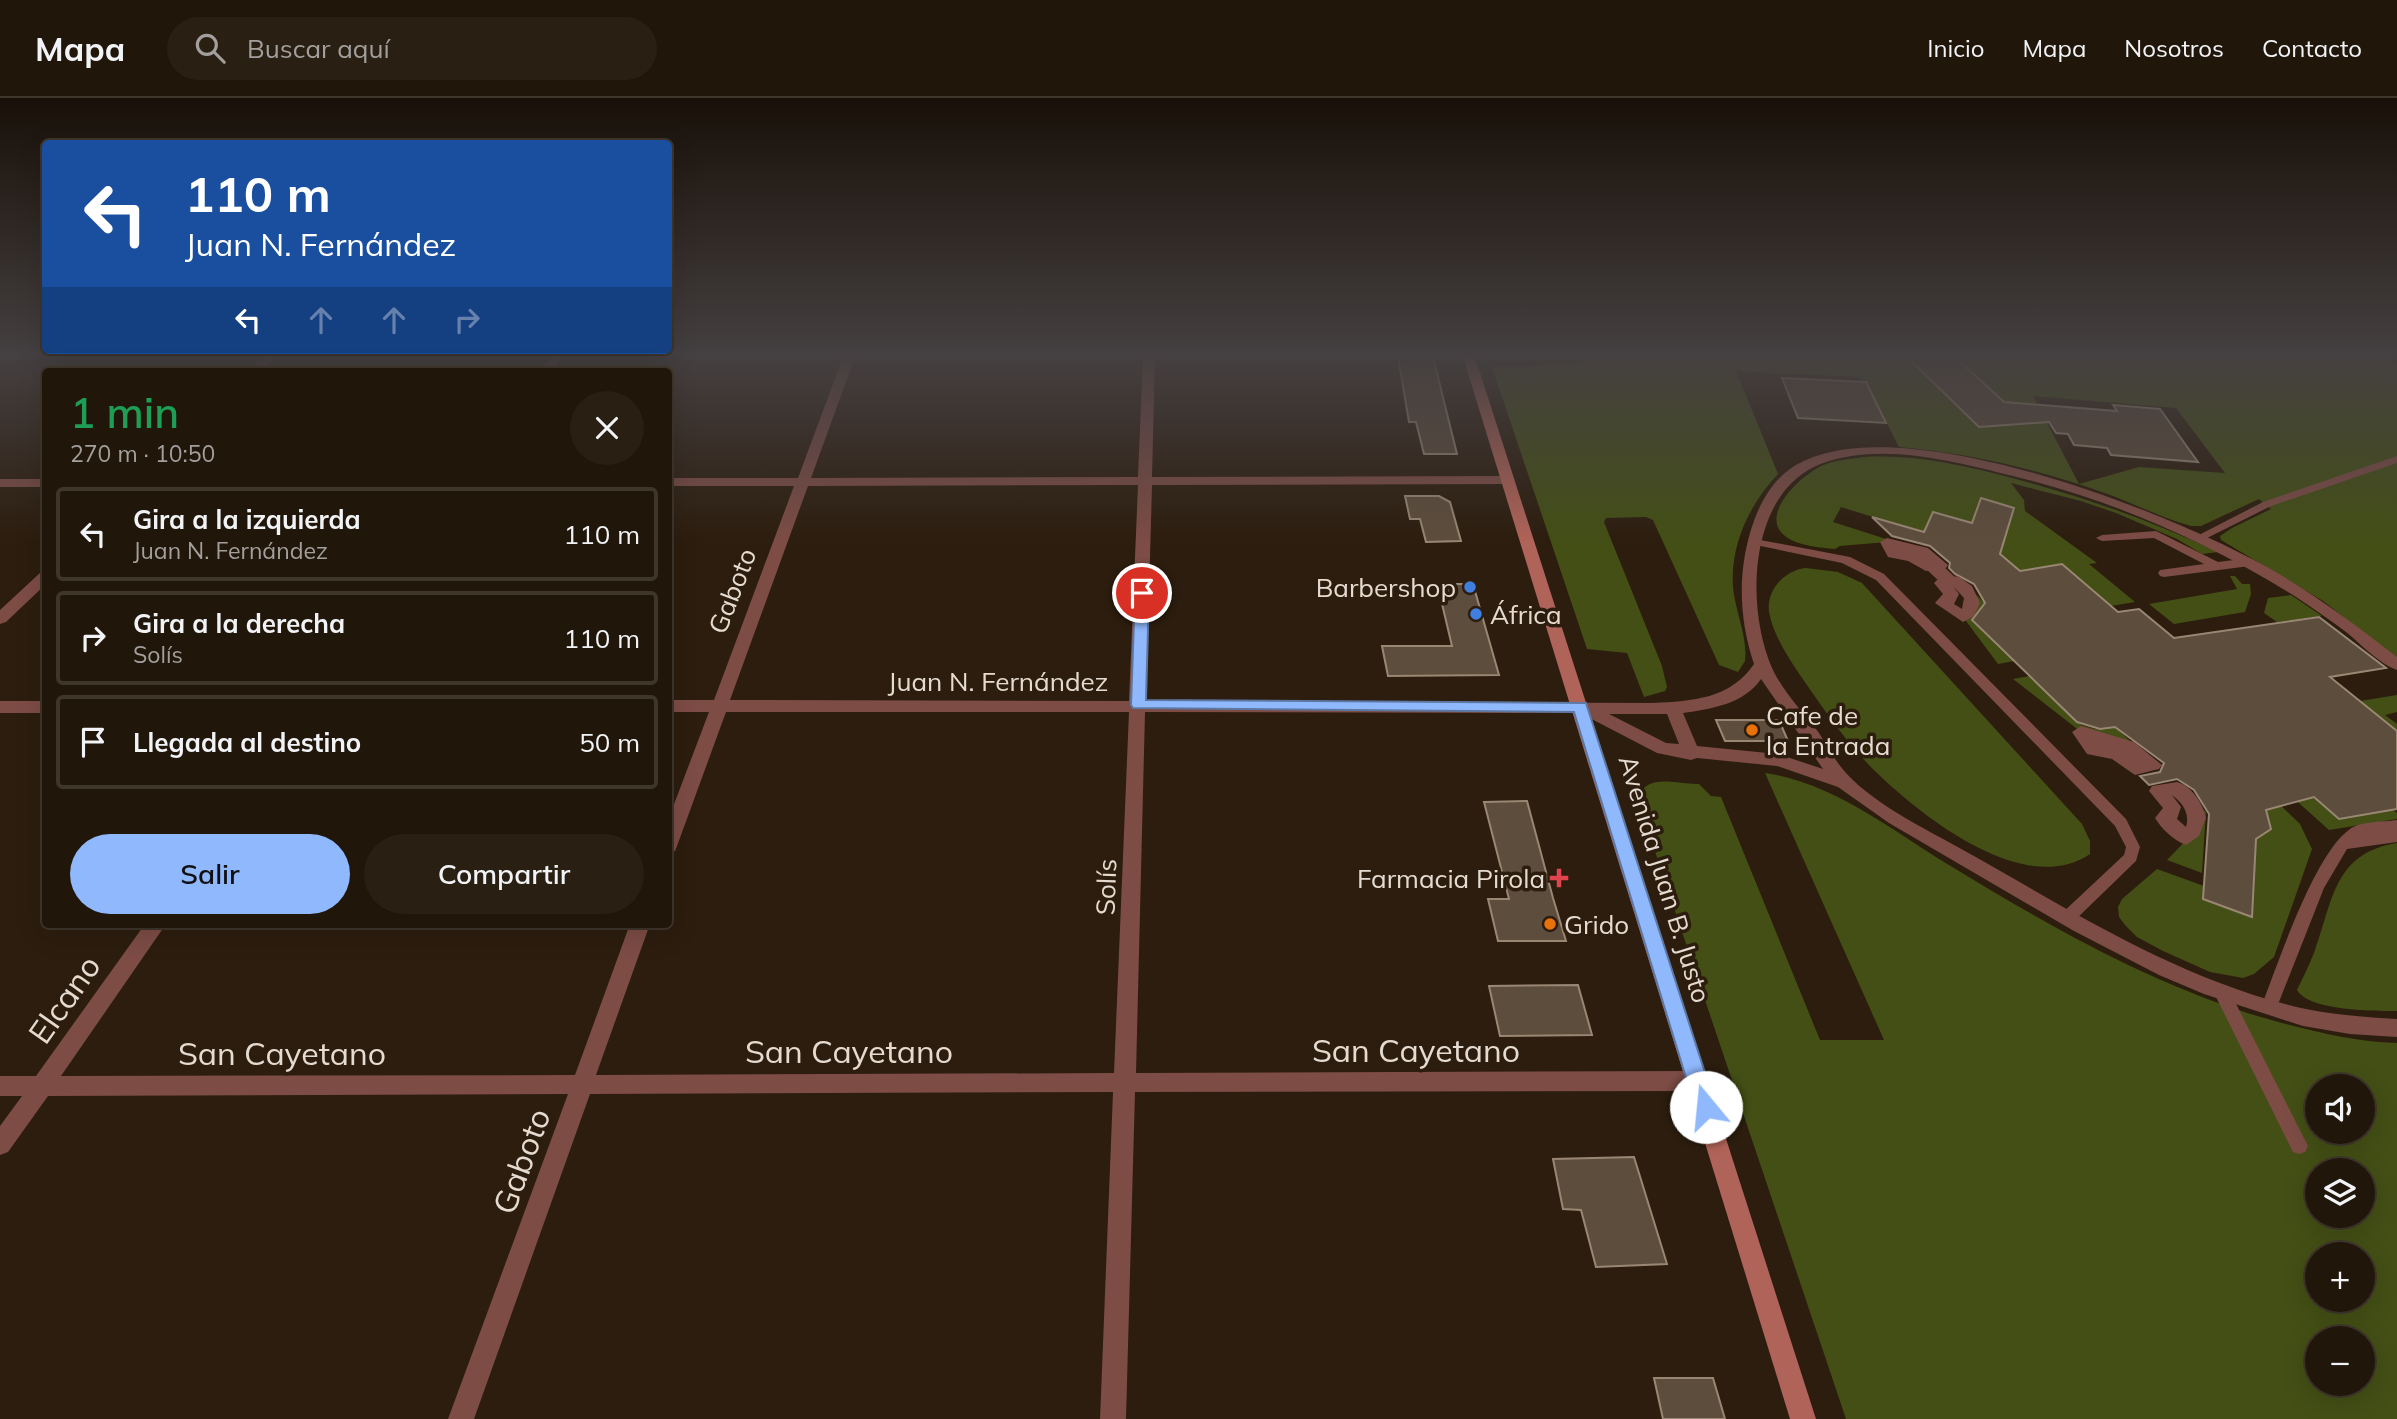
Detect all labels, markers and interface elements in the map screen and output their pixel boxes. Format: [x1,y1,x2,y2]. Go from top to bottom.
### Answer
search box [167,17,657,80]
text: Mapa [35,28,125,69]
icon: search [191,29,229,67]
text: Buscar aquí [247,32,390,65]
text: Inicio [1927,33,1984,63]
text: Mapa [2022,33,2086,63]
text: Nosotros [2124,33,2224,63]
text: Contacto [2262,33,2362,63]
text: 110 m [185,163,331,224]
icon: left [70,168,161,259]
text: Juan N. Fernández [185,224,456,264]
icon: left [229,301,267,339]
icon: ahead [302,301,340,339]
icon: ahead [375,301,413,339]
icon: right [448,301,486,339]
text: 1 min [70,386,179,439]
button: close [570,391,644,465]
text: 270 m · 10:50 [70,439,215,468]
text: Gira a la izquierda [133,503,361,536]
icon: left [74,515,112,553]
text: 110 m [564,518,640,551]
text: Juan N. Fernández [133,536,328,565]
street label: Gaboto [701,544,763,638]
pin [1112,563,1172,623]
place label: Barbershop [1316,571,1456,604]
icon: arrive [1123,574,1161,612]
marker: Barbershop [1462,579,1478,595]
place label: África [1490,598,1562,631]
marker: África [1468,606,1484,622]
text: Gira a la derecha [133,607,345,640]
icon: right [74,619,112,657]
text: 110 m [564,622,640,655]
text: Solís [133,640,183,669]
street label: Juan N. Fernández [888,665,1108,698]
place label: Cafe de la Entrada [1766,699,1890,762]
marker: Cafe de la Entrada [1744,722,1760,738]
icon: arrive [74,723,112,761]
text: Llegada al destino [133,726,361,759]
text: 50 m [579,726,640,759]
street label: Avenida Juan B. Justo [1612,751,1718,1007]
button: Salir [70,834,350,914]
button: Compartir [364,834,644,914]
street label: Solís [1089,858,1123,916]
place label: Farmacia Pirola [1357,862,1545,895]
marker: Farmacia Pirola [1551,870,1567,886]
place label: Grido [1564,908,1629,941]
marker: Grido [1542,916,1558,932]
street label: Elcano [19,947,109,1051]
street label: San Cayetano [1312,1030,1520,1070]
street label: San Cayetano [745,1031,953,1071]
street label: San Cayetano [178,1033,386,1073]
position arrow [1669,1070,1743,1144]
map controls [2305,1074,2375,1396]
button: sound [2305,1074,2375,1144]
street label: Gaboto [484,1103,558,1219]
button: layers [2305,1158,2375,1228]
button: + [2305,1242,2375,1312]
button: − [2305,1326,2375,1396]

